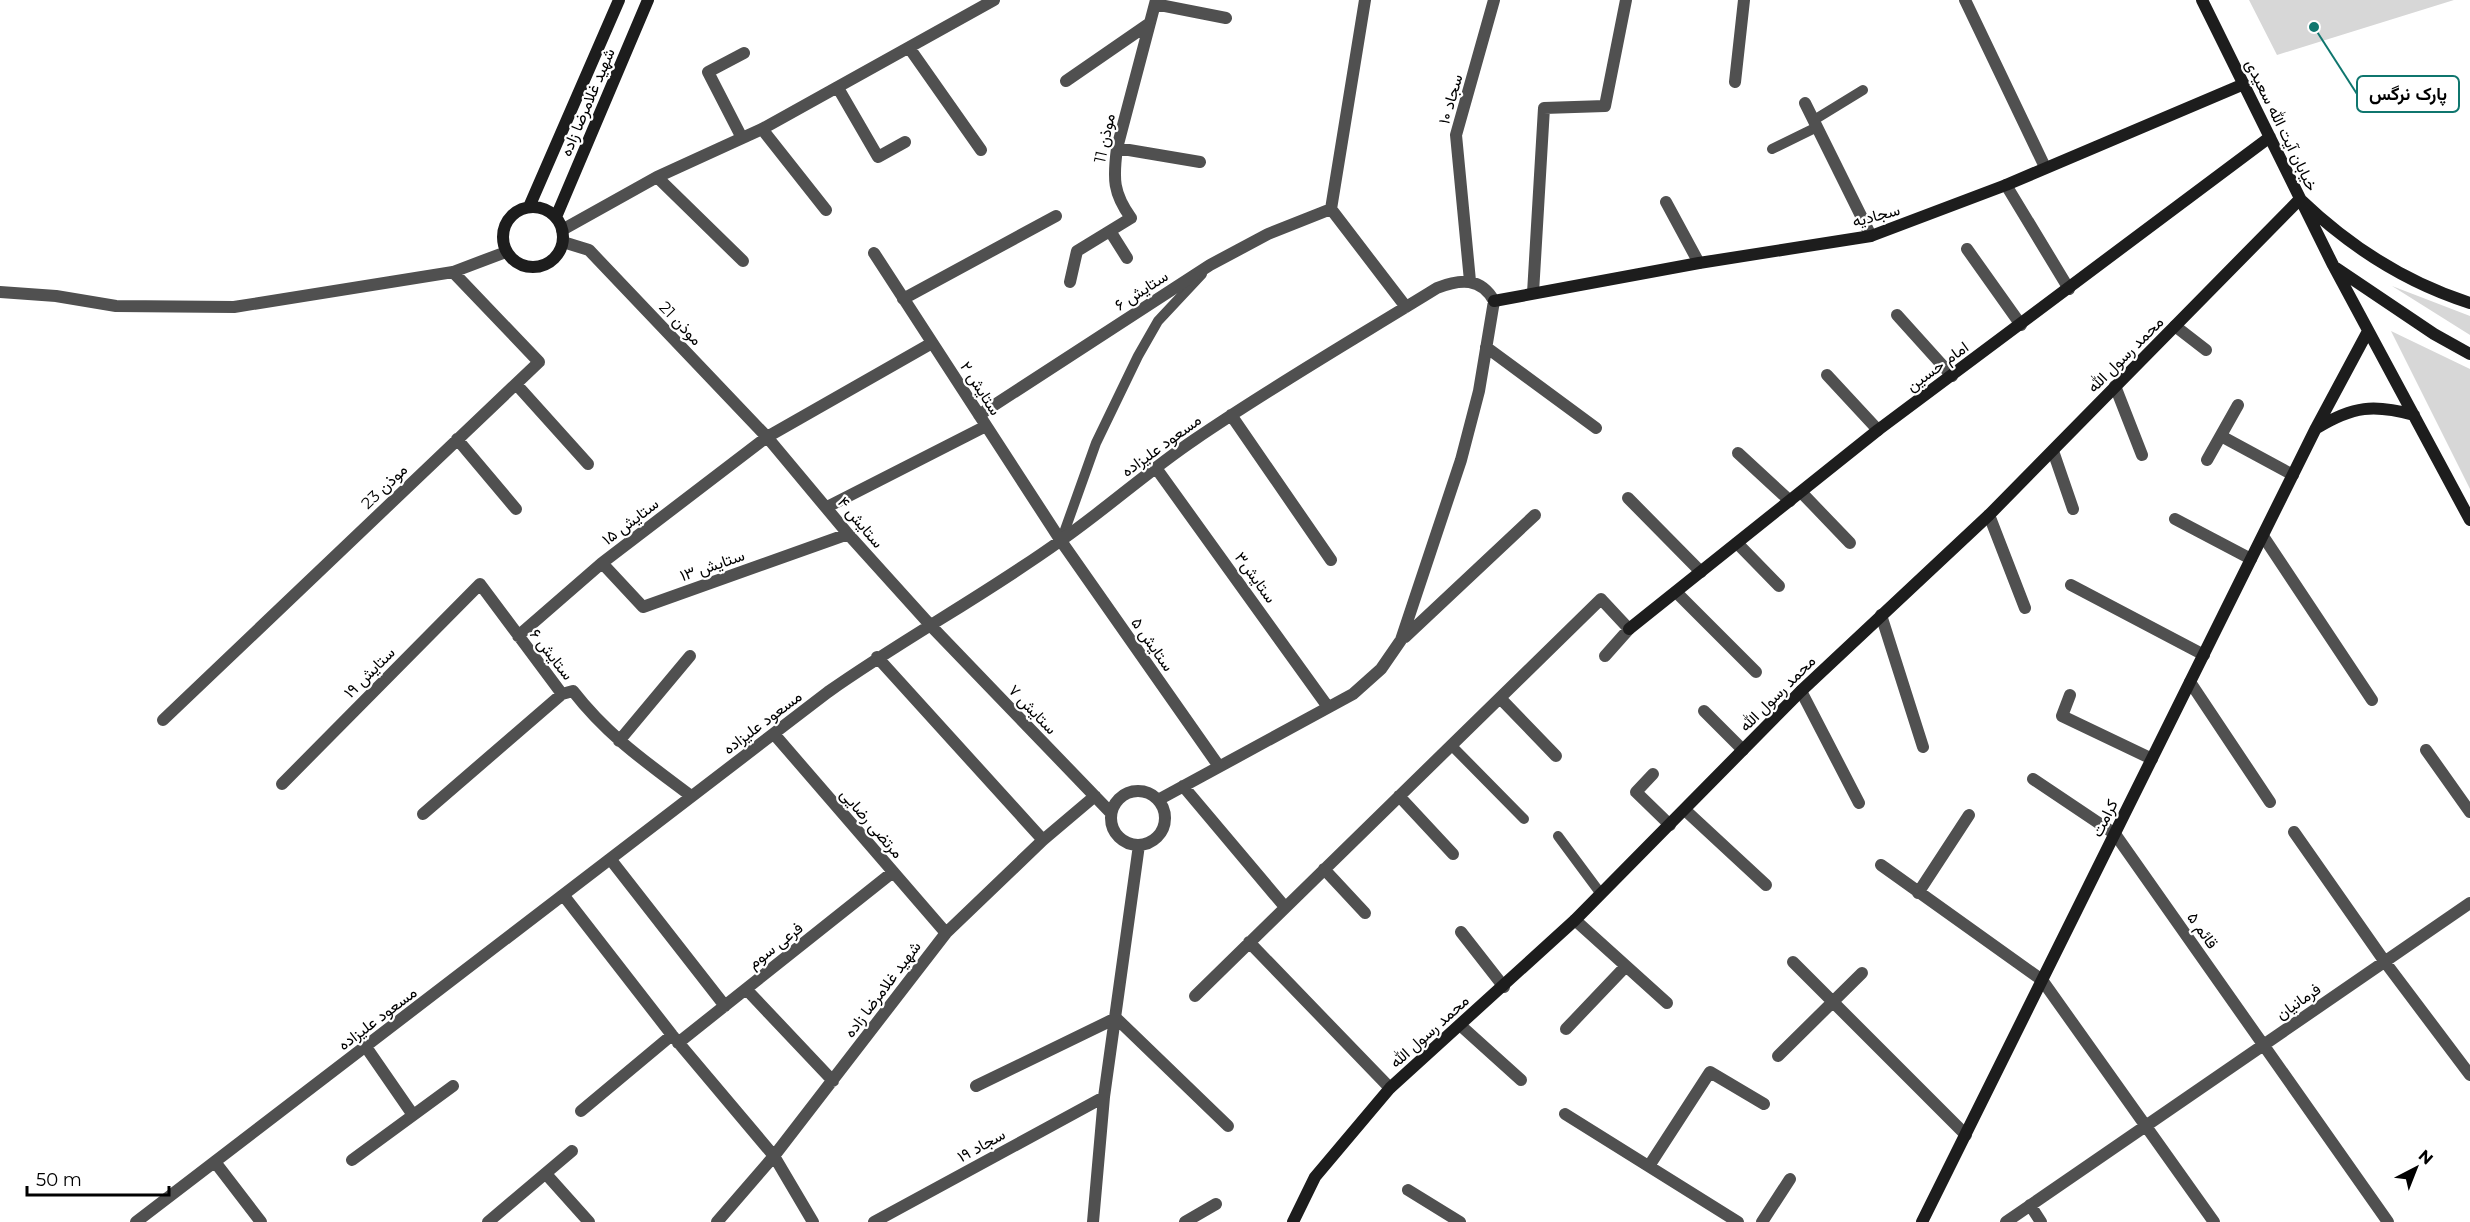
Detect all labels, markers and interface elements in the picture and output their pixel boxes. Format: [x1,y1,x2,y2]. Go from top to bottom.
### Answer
street label: شهید غلامرضا زاده [556,45,620,159]
street label: خیابان آیت الله سعیدی [2241,56,2322,195]
street label: سجاد ۱۰ [1434,72,1467,126]
callout: پارک نرگس [2357,76,2459,112]
text: پارک نرگس [2369,83,2447,106]
street label: موذن 11 [1090,112,1120,165]
street label: سجادیه [1850,200,1902,231]
street label: ستایش ۶ [1111,266,1172,315]
street label: موذن 21 [655,298,706,350]
street label: محمد رسول الله [2083,312,2168,397]
street label: امام حسین [1902,337,1973,396]
street label: ستایش ۲ [955,358,1005,419]
street label: مسعود علیزاده [1118,410,1205,481]
street label: موذن 23 [357,460,412,514]
street label: ستایش ۴ [833,493,888,552]
street label: ستایش ۱۵ [598,494,663,550]
street label: ستایش ۱۳ [677,546,747,586]
street label: ستایش۳ [1230,548,1280,607]
street label: ستایش ۵ [1126,614,1178,675]
street label: ستایش ۶ [525,625,577,684]
street label: ستایش ۱۹ [340,643,399,702]
street label: محمد رسول الله [1735,651,1820,736]
street label: ستایش ۷ [1004,681,1061,739]
street label: مسعود علیزاده [719,687,806,759]
street label: مرتضی رضایی [835,785,907,863]
street label: کرامت [2087,796,2123,840]
street label: قائم ۵ [2182,908,2222,953]
street label: فرعی سوم [744,918,807,973]
street label: شهید غلامرضا زاده [840,937,926,1042]
street label: فرمانیان [2272,979,2325,1024]
street label: مسعود علیزاده [334,983,421,1055]
street label: محمد رسول الله [1386,991,1473,1073]
street label: سجاد ۱۹ [954,1125,1009,1166]
north arrow [2386,1138,2446,1198]
text: N [2415,1146,2437,1169]
scale bar [27,1159,170,1197]
text: 50 m [36,1169,82,1191]

